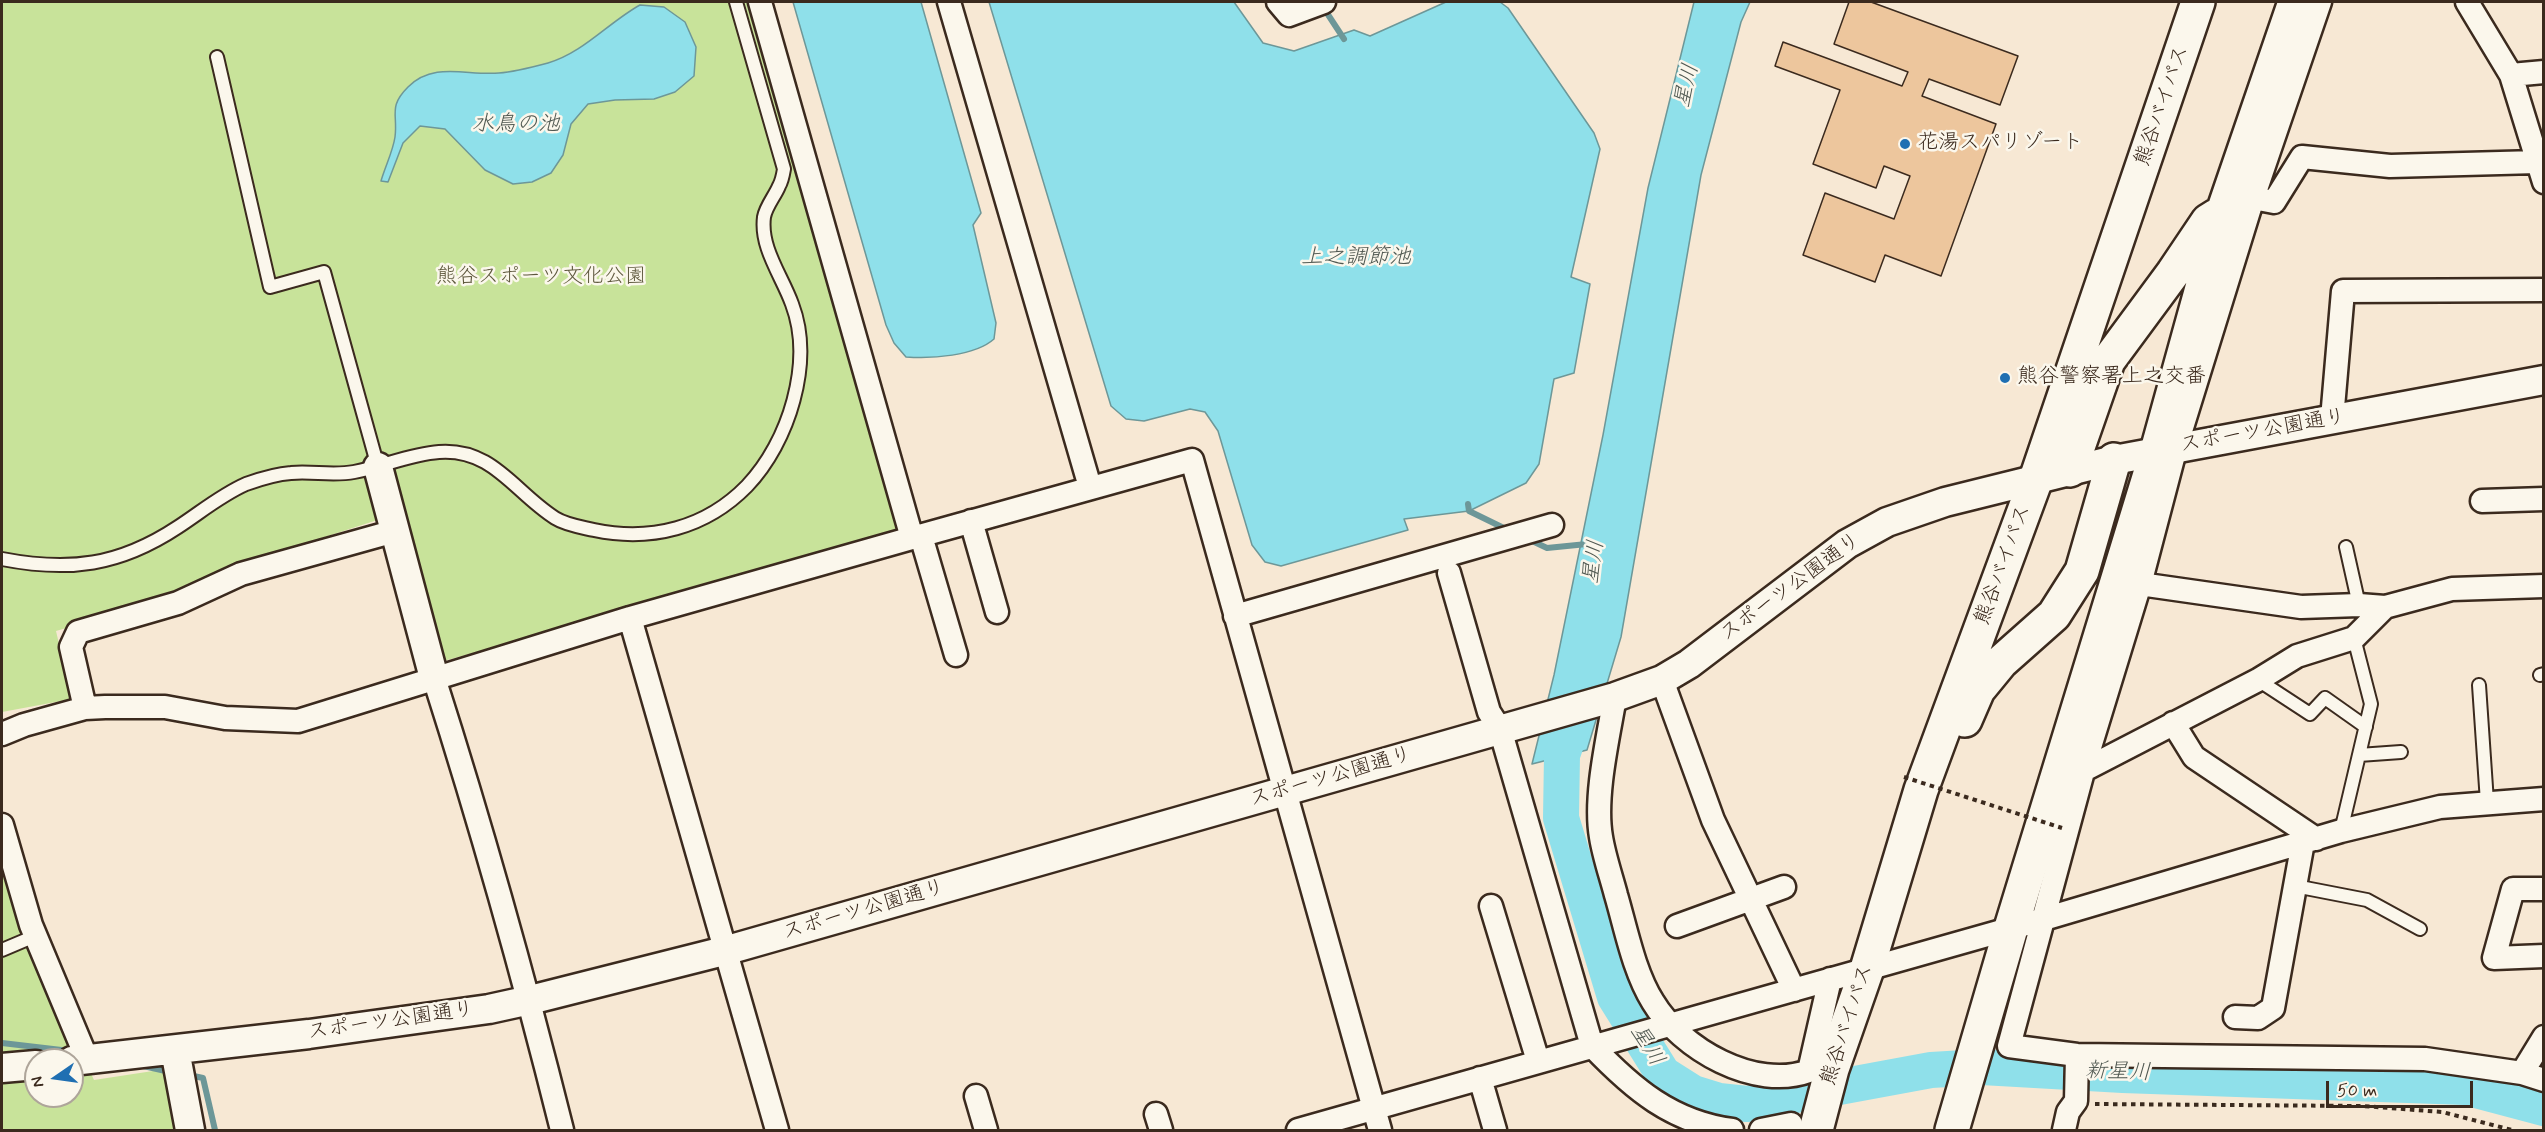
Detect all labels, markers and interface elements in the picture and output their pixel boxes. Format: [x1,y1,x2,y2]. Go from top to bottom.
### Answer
street label: 熊谷バイパス [2131,42,2195,170]
water label: 星川 [1670,62,1706,110]
water label: 水鳥の池 [472,112,560,138]
place label: 花湯スパリゾート [1917,131,2083,157]
marker: 花湯スパリゾート [1898,137,1912,151]
water label: 上之調節池 [1301,245,1411,271]
park label: 熊谷スポーツ文化公園 [436,265,646,291]
place label: 熊谷警察署上之交番 [2017,365,2206,391]
marker: 熊谷警察署上之交番 [1998,371,2012,385]
street label: スポーツ公園通り [2178,405,2348,459]
street label: 熊谷バイパス [1971,501,2037,629]
street label: スポーツ公園通り [1716,528,1866,648]
water label: 星川 [1579,538,1611,586]
street label: スポーツ公園通り [1247,743,1415,813]
street label: スポーツ公園通り [780,876,948,946]
street label: 熊谷バイパス [1817,961,1879,1089]
street label: スポーツ公園通り [306,998,476,1046]
water label: 星川 [1623,1020,1669,1072]
north arrow [24,1048,84,1108]
water label: 新星川 [2085,1059,2151,1087]
scale bar [2329,1069,2476,1107]
text: N [26,1074,49,1089]
text: 50 m [2337,1079,2377,1103]

